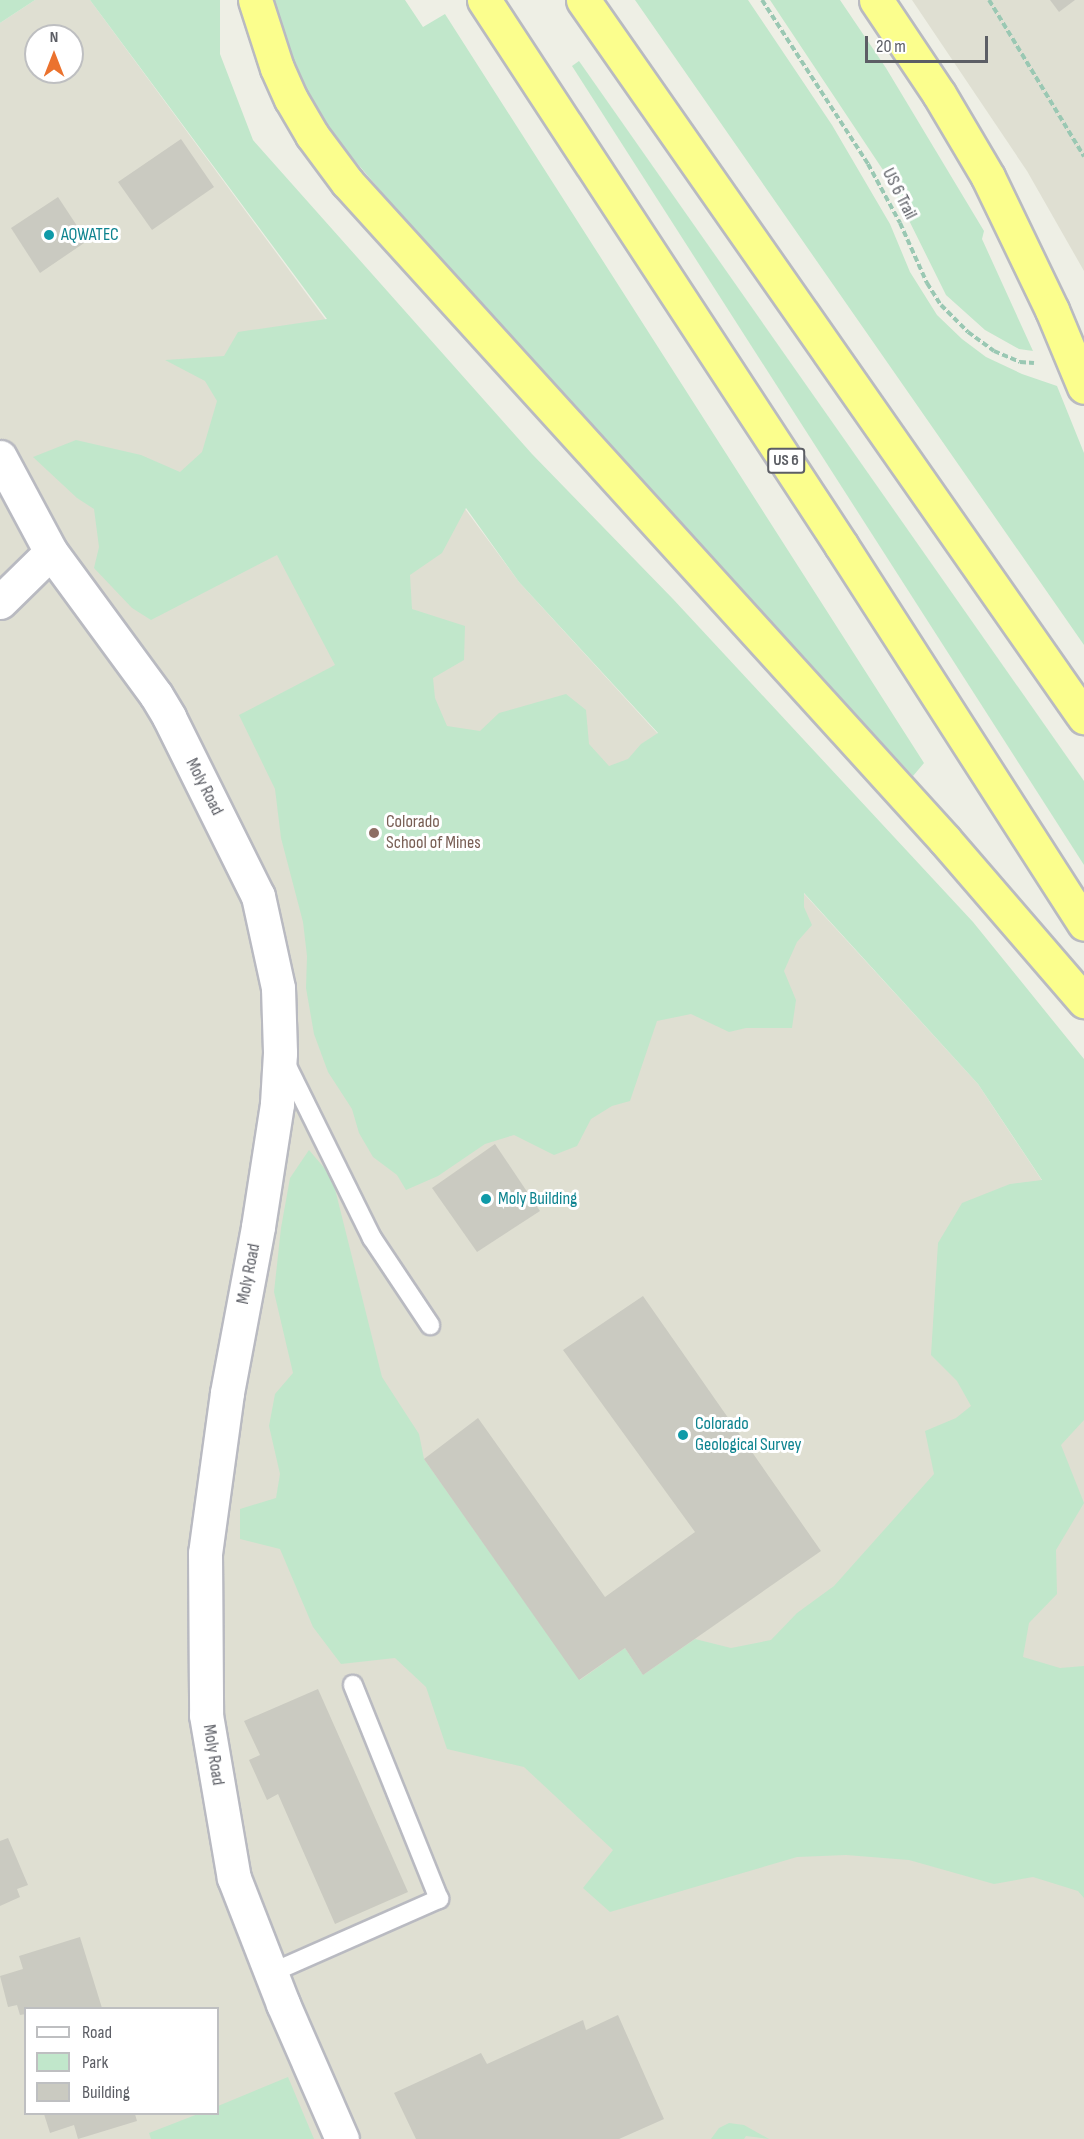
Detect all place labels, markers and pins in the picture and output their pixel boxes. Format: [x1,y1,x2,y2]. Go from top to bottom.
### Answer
place label: AQWATEC [61,224,119,246]
marker: AQWATEC [42,228,56,242]
place label: Colorado School of Mines [386,812,481,854]
marker: Colorado School of Mines [367,826,381,840]
place label: Moly Building [498,1188,577,1210]
marker: Moly Building [479,1192,493,1206]
place label: Colorado Geological Survey [695,1414,802,1456]
marker: Colorado Geological Survey [676,1428,690,1442]

